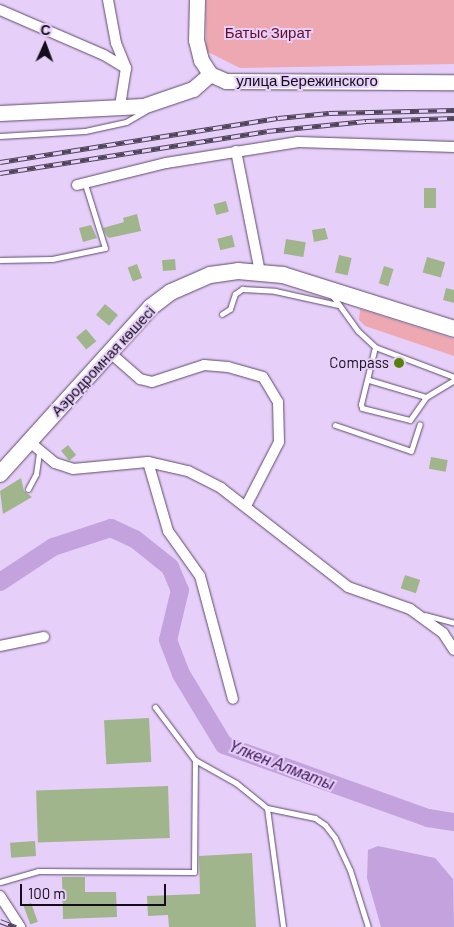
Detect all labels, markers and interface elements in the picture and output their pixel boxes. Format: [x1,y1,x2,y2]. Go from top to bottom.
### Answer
north arrow [20,20,70,70]
text: С [40,21,51,38]
park label: Батыс Зират [225,24,311,42]
street label: улица Бережинского [236,72,378,90]
street label: Аэродромная көшесі [47,302,159,420]
place label: Compass [329,354,389,372]
marker: Compass [393,357,405,369]
water label: Үлкен Алматы [227,736,337,794]
scale bar [22,874,169,906]
text: 100 m [28,884,66,902]

